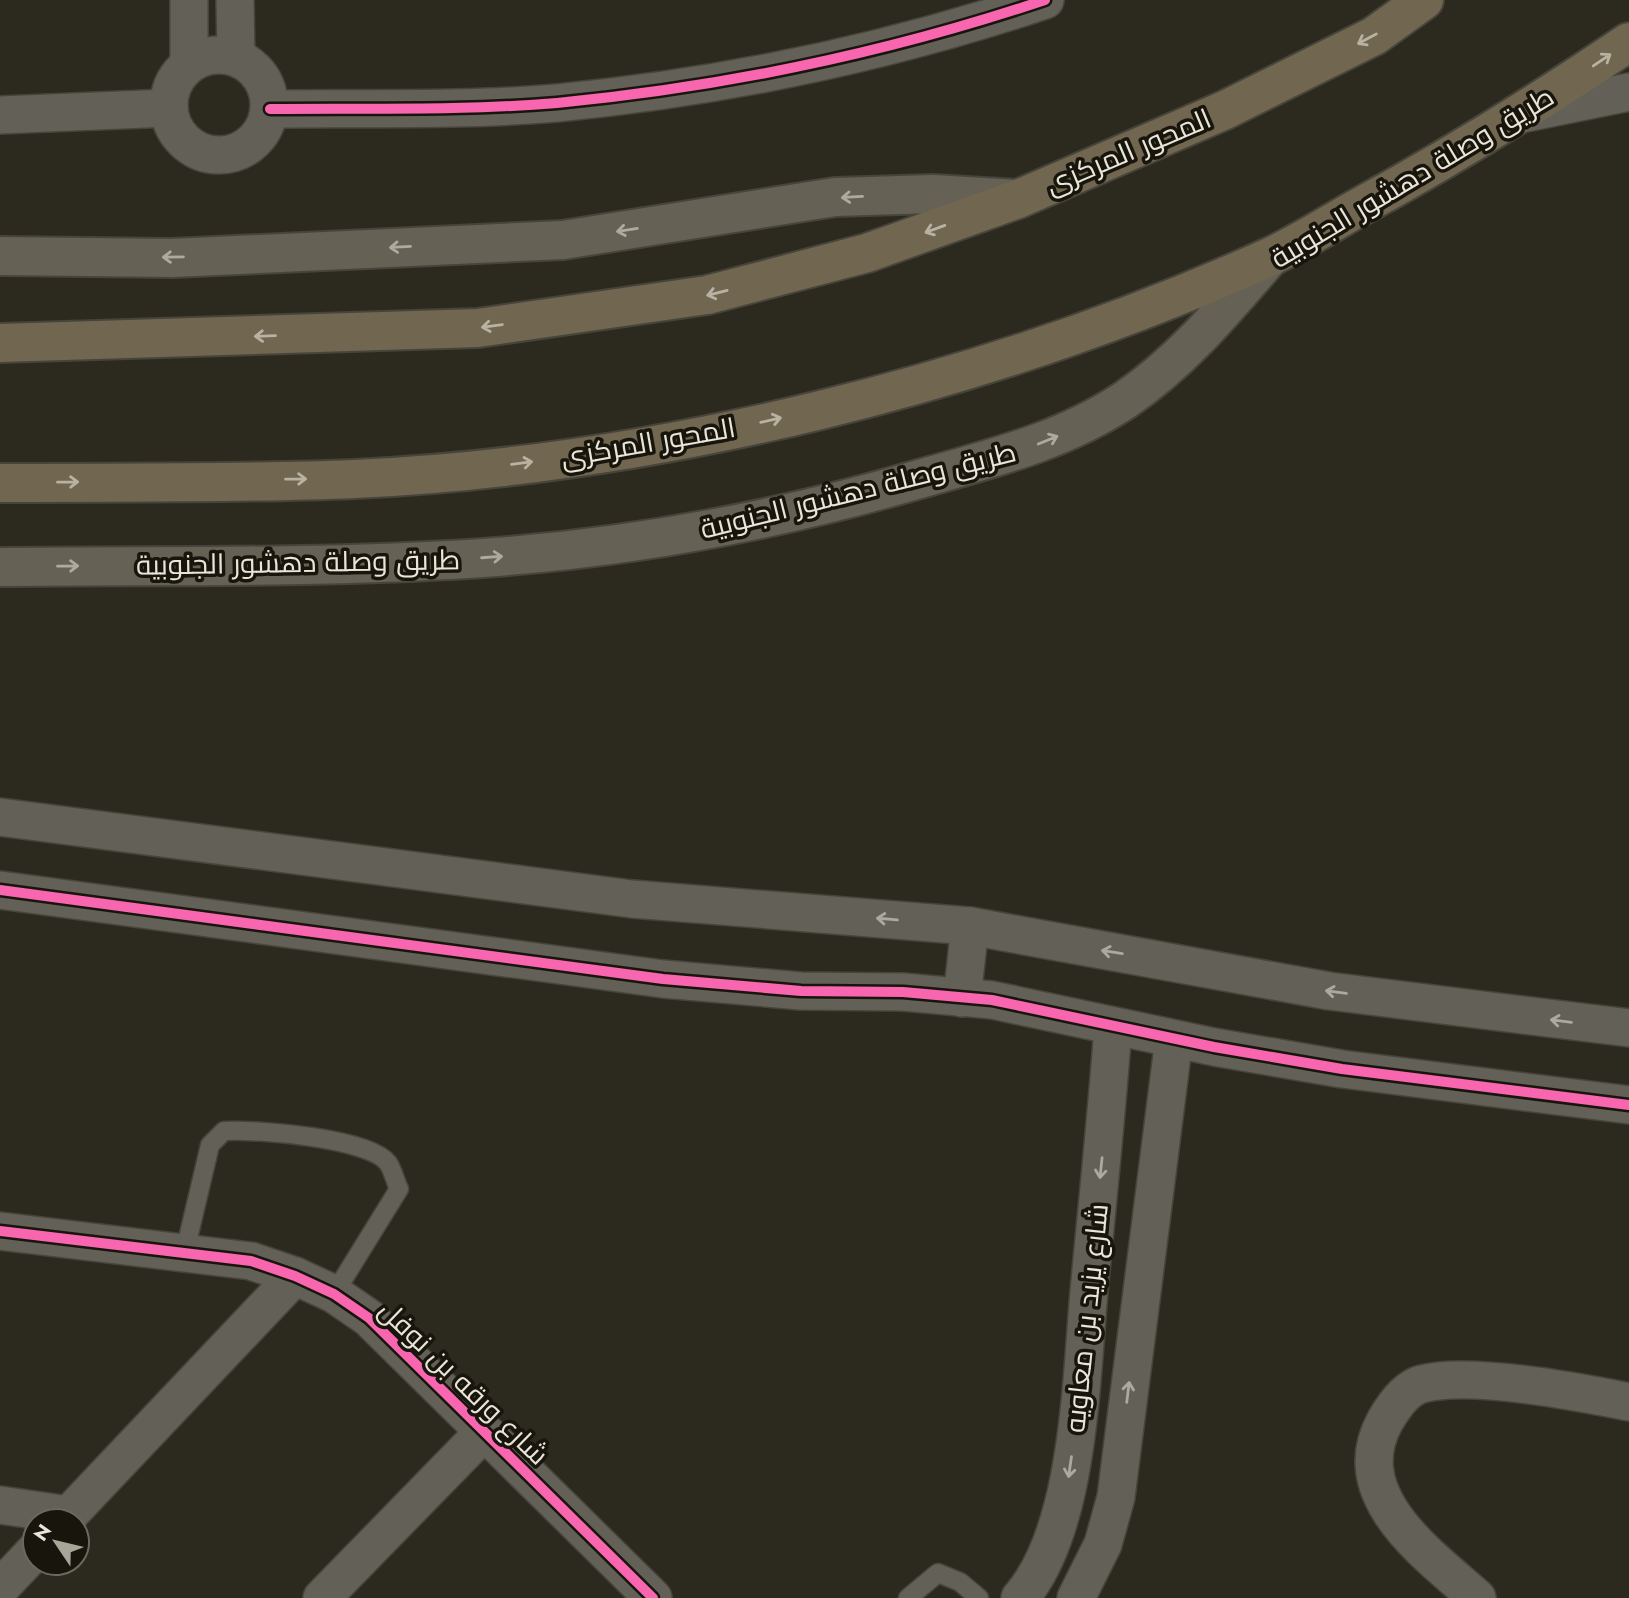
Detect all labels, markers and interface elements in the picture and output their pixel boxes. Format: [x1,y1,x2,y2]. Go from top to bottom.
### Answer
one-way arrow [1358,32,1378,46]
one-way arrow [1592,53,1611,68]
street label: طريق وصلة دهشور الجنوبية [1263,76,1562,278]
street label: المحور المركزى [1039,98,1217,205]
one-way arrow [841,190,864,203]
one-way arrow [616,224,639,237]
one-way arrow [924,224,946,236]
one-way arrow [389,241,412,254]
one-way arrow [162,251,185,264]
one-way arrow [706,287,729,300]
one-way arrow [481,320,504,333]
one-way arrow [253,329,276,342]
street label: المحور المركزى [558,407,739,478]
one-way arrow [759,412,782,426]
street label: طريق وصلة دهشور الجنوبية [696,431,1020,550]
one-way arrow [1037,432,1059,445]
one-way arrow [511,456,533,469]
one-way arrow [284,473,307,486]
one-way arrow [56,475,79,489]
street label: طريق وصلة دهشور الجنوبية [136,539,460,586]
one-way arrow [480,550,502,563]
one-way arrow [56,559,79,573]
one-way arrow [876,912,899,925]
one-way arrow [1101,945,1123,958]
one-way arrow [1325,985,1347,998]
one-way arrow [1550,1014,1573,1027]
one-way arrow [1094,1156,1107,1179]
street label: شارع يزيد بن معاويه [1054,1202,1119,1435]
street label: شارع ورقه بن نوفل [369,1290,558,1474]
one-way arrow [1121,1381,1134,1404]
one-way arrow [1063,1455,1076,1478]
north arrow [21,1507,91,1577]
text: N [27,1519,58,1546]

